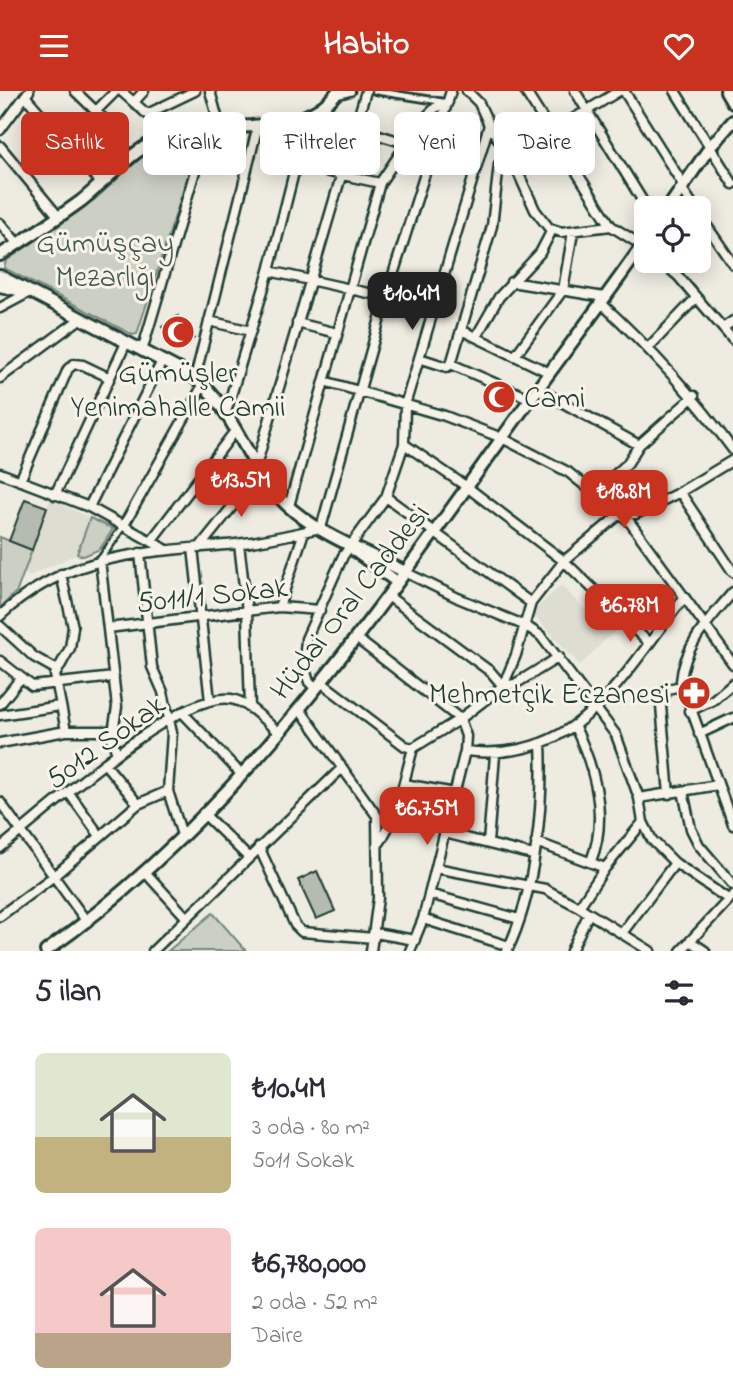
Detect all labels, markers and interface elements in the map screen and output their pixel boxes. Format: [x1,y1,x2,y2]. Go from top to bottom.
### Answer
text: Habito [324,22,409,69]
icon: menu [35,27,73,65]
icon: heart [660,27,698,65]
chip: Satılık [21,112,129,175]
chip: Kiralık [143,112,246,175]
chip: Filtreler [260,112,380,175]
chip: Yeni [394,112,480,175]
chip: Daire [494,112,595,175]
map controls [634,196,711,273]
button: locate [634,196,711,273]
park label: Gümüşçay Mezarlığı [36,223,174,301]
pin: ₺10.4M [355,273,469,332]
text: ₺10.4M [384,278,440,311]
mosque icon: Gümüşler Yenimahalle Camii [159,313,197,351]
place label: Gümüşler Yenimahalle Camii [70,353,286,431]
mosque icon: Cami [480,378,518,416]
place label: Cami [524,378,585,422]
pin: ₺13.5M [184,459,298,519]
text: ₺13.5M [211,465,271,498]
pin: ₺18.8M [567,471,681,530]
text: ₺18.8M [597,476,651,509]
street label: Hüdai Oral Caddesi [261,495,442,710]
street label: 5011/1 Sokak [134,567,291,627]
pin: ₺6.78M [573,585,687,644]
text: ₺6.78M [601,590,659,623]
place label: Mehmetçik Eczanesi [429,674,670,718]
pharmacy icon: Mehmetçik Eczanesi [675,674,713,712]
street label: 5012 Sokak [38,684,176,802]
pin: ₺6.75M [370,787,484,847]
text: ₺6.75M [396,793,458,826]
text: 5 ilan [35,971,101,1015]
icon: filters [660,974,698,1012]
text: ₺10.4M [252,1068,326,1112]
icon: home [91,1081,175,1165]
text: 3 oda · 80 m² [252,1112,370,1145]
text: 5011 Sokak [252,1145,354,1178]
text: ₺6,780,000 [252,1243,366,1287]
icon: home [91,1256,175,1340]
text: 2 oda · 52 m² [252,1287,378,1320]
text: Daire [252,1320,303,1353]

